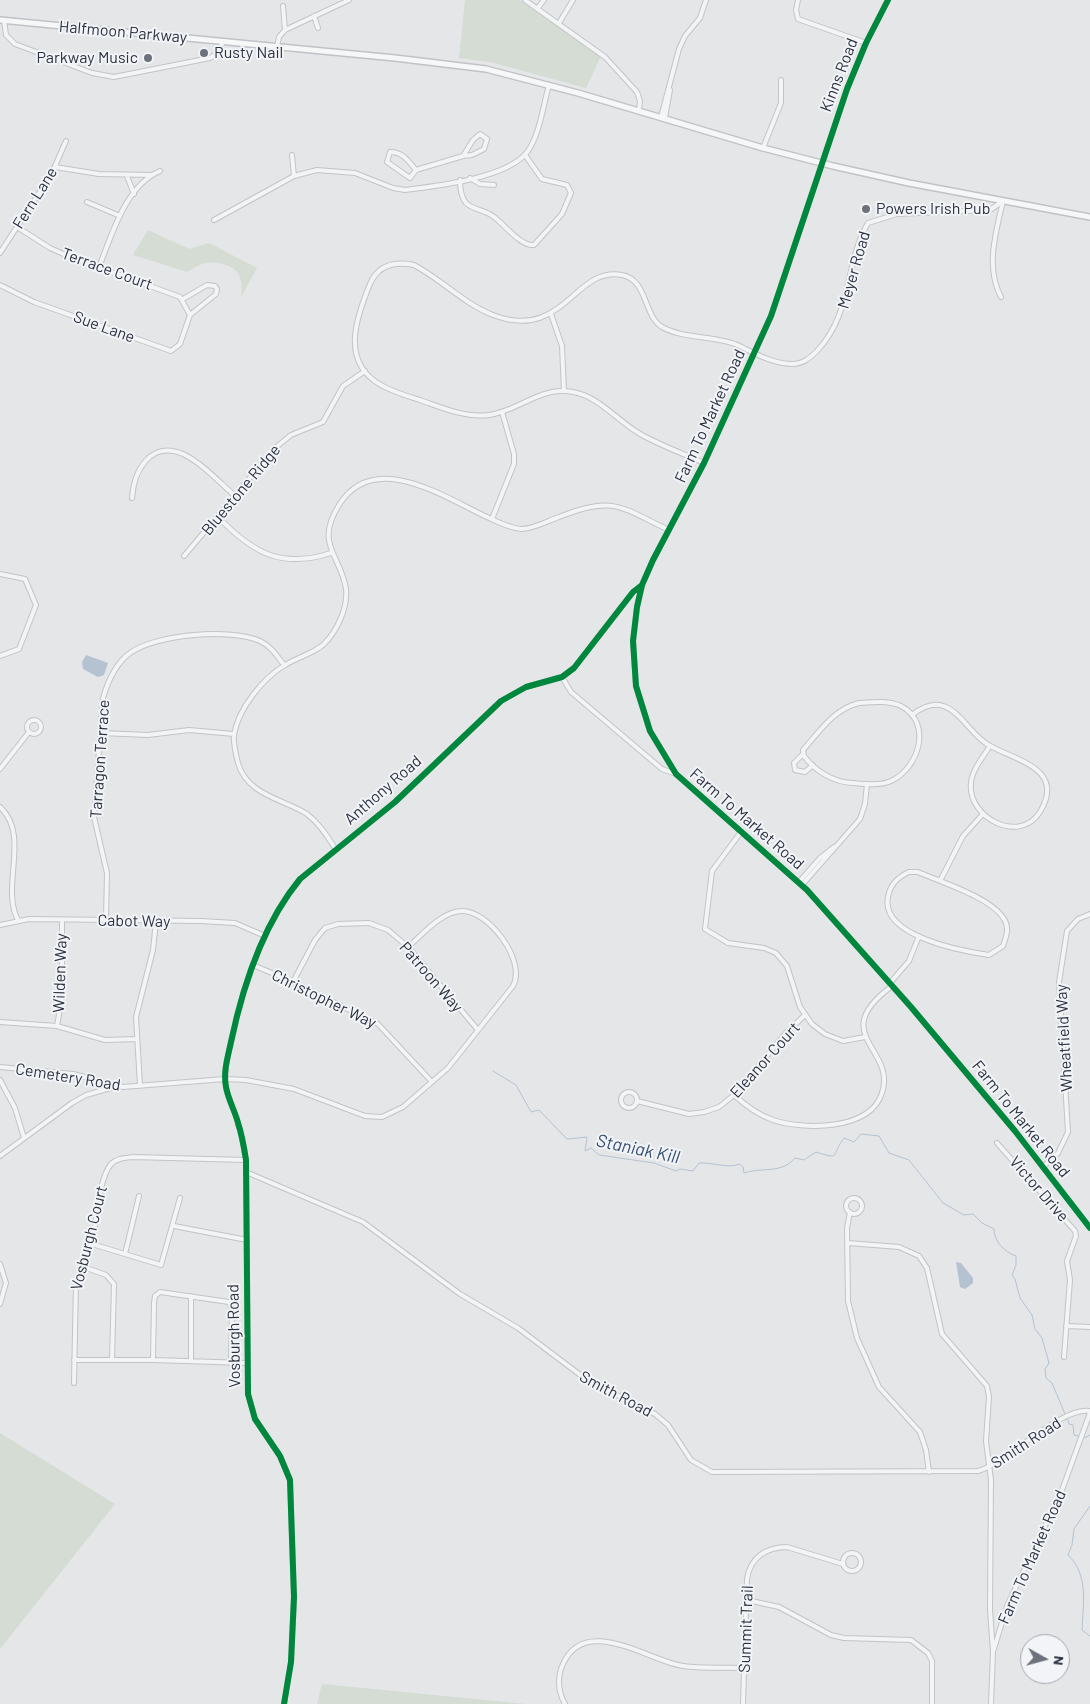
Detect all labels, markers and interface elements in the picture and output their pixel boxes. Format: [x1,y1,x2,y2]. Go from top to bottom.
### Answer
street label: Halfmoon Parkway [58,17,188,47]
street label: Kinns Road [816,35,862,115]
place label: Rusty Nail [214,43,283,63]
marker: Rusty Nail [198,47,210,59]
place label: Parkway Music [36,48,138,68]
marker: Parkway Music [142,52,154,64]
street label: Fern Lane [9,164,61,232]
place label: Powers Irish Pub [876,199,990,219]
marker: Powers Irish Pub [860,203,872,215]
street label: Meyer Road [834,229,874,311]
street label: Terrace Court [59,244,155,294]
street label: Sue Lane [71,307,137,347]
street label: Farm To Market Road [671,346,749,486]
street label: Bluestone Ridge [197,441,285,539]
street label: Tarragon Terrace [86,699,114,819]
street label: Anthony Road [341,751,425,829]
street label: Farm To Market Road [686,764,808,874]
street label: Cabot Way [97,911,171,931]
street label: Wilden Way [49,933,71,1013]
street label: Patroon Way [395,938,467,1016]
street label: Christopher Way [269,965,379,1033]
street label: Wheatfield Way [1052,984,1076,1092]
street label: Eleanor Court [726,1018,804,1102]
street label: Farm To Market Road [968,1057,1074,1181]
street label: Cemetery Road [14,1059,122,1095]
water label: Staniak Kill [594,1130,682,1168]
street label: Victor Drive [1005,1152,1073,1226]
street label: Vosburgh Court [67,1184,111,1292]
street label: Vosburgh Road [223,1284,245,1388]
street label: Smith Road [576,1367,656,1421]
street label: Smith Road [987,1413,1065,1473]
street label: Farm To Market Road [994,1487,1070,1627]
street label: Summit Trail [735,1585,757,1673]
north arrow [1020,1634,1070,1684]
text: N [1050,1655,1068,1666]

